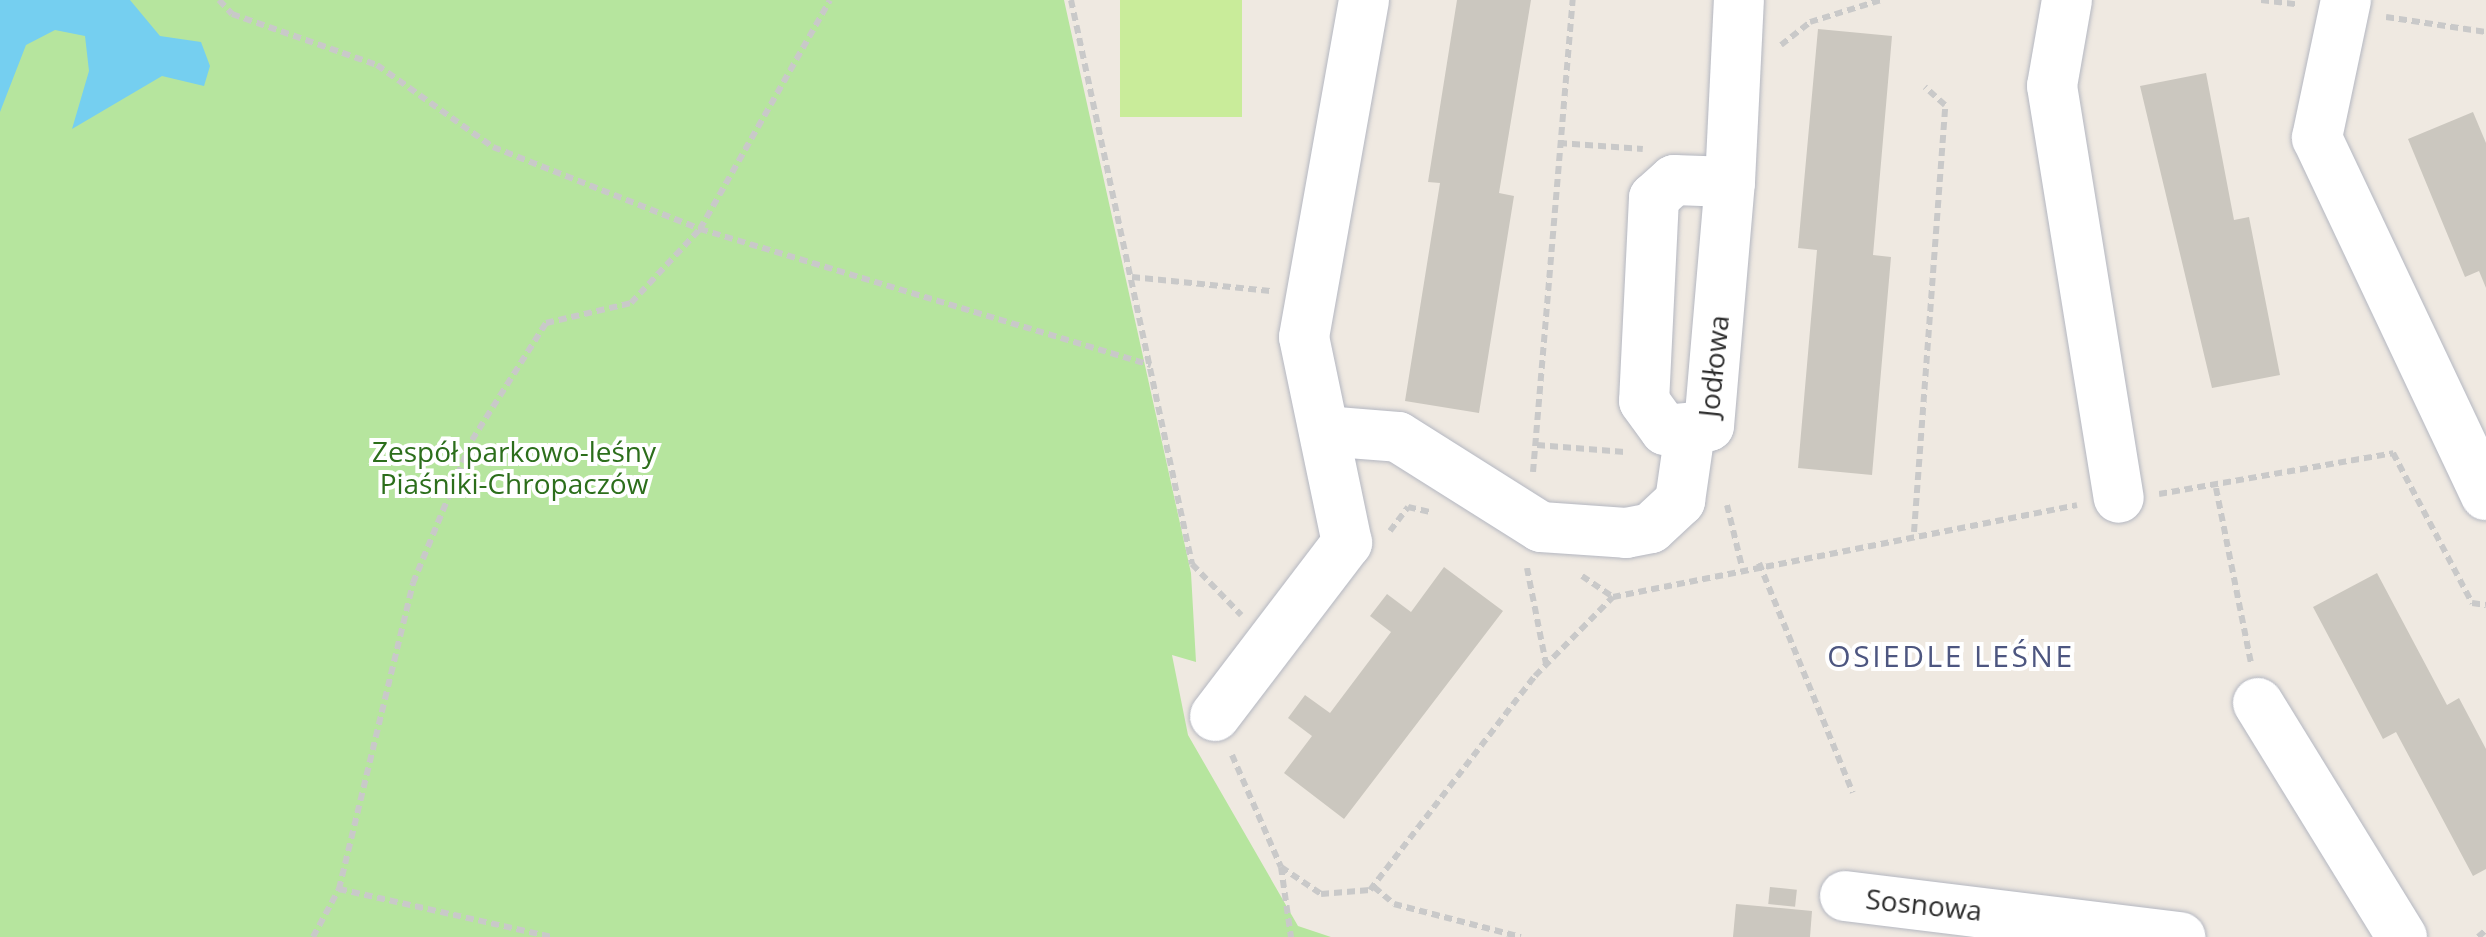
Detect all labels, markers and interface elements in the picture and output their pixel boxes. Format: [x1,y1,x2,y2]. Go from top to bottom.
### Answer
street label: Jodłowa [1691,313,1735,419]
park label: Zespół parkowo-leśny Piaśniki-Chropaczów [372,434,656,500]
district label: OSIEDLE LEŚNE [1827,638,2075,674]
street label: Sosnowa [1864,881,1984,927]

